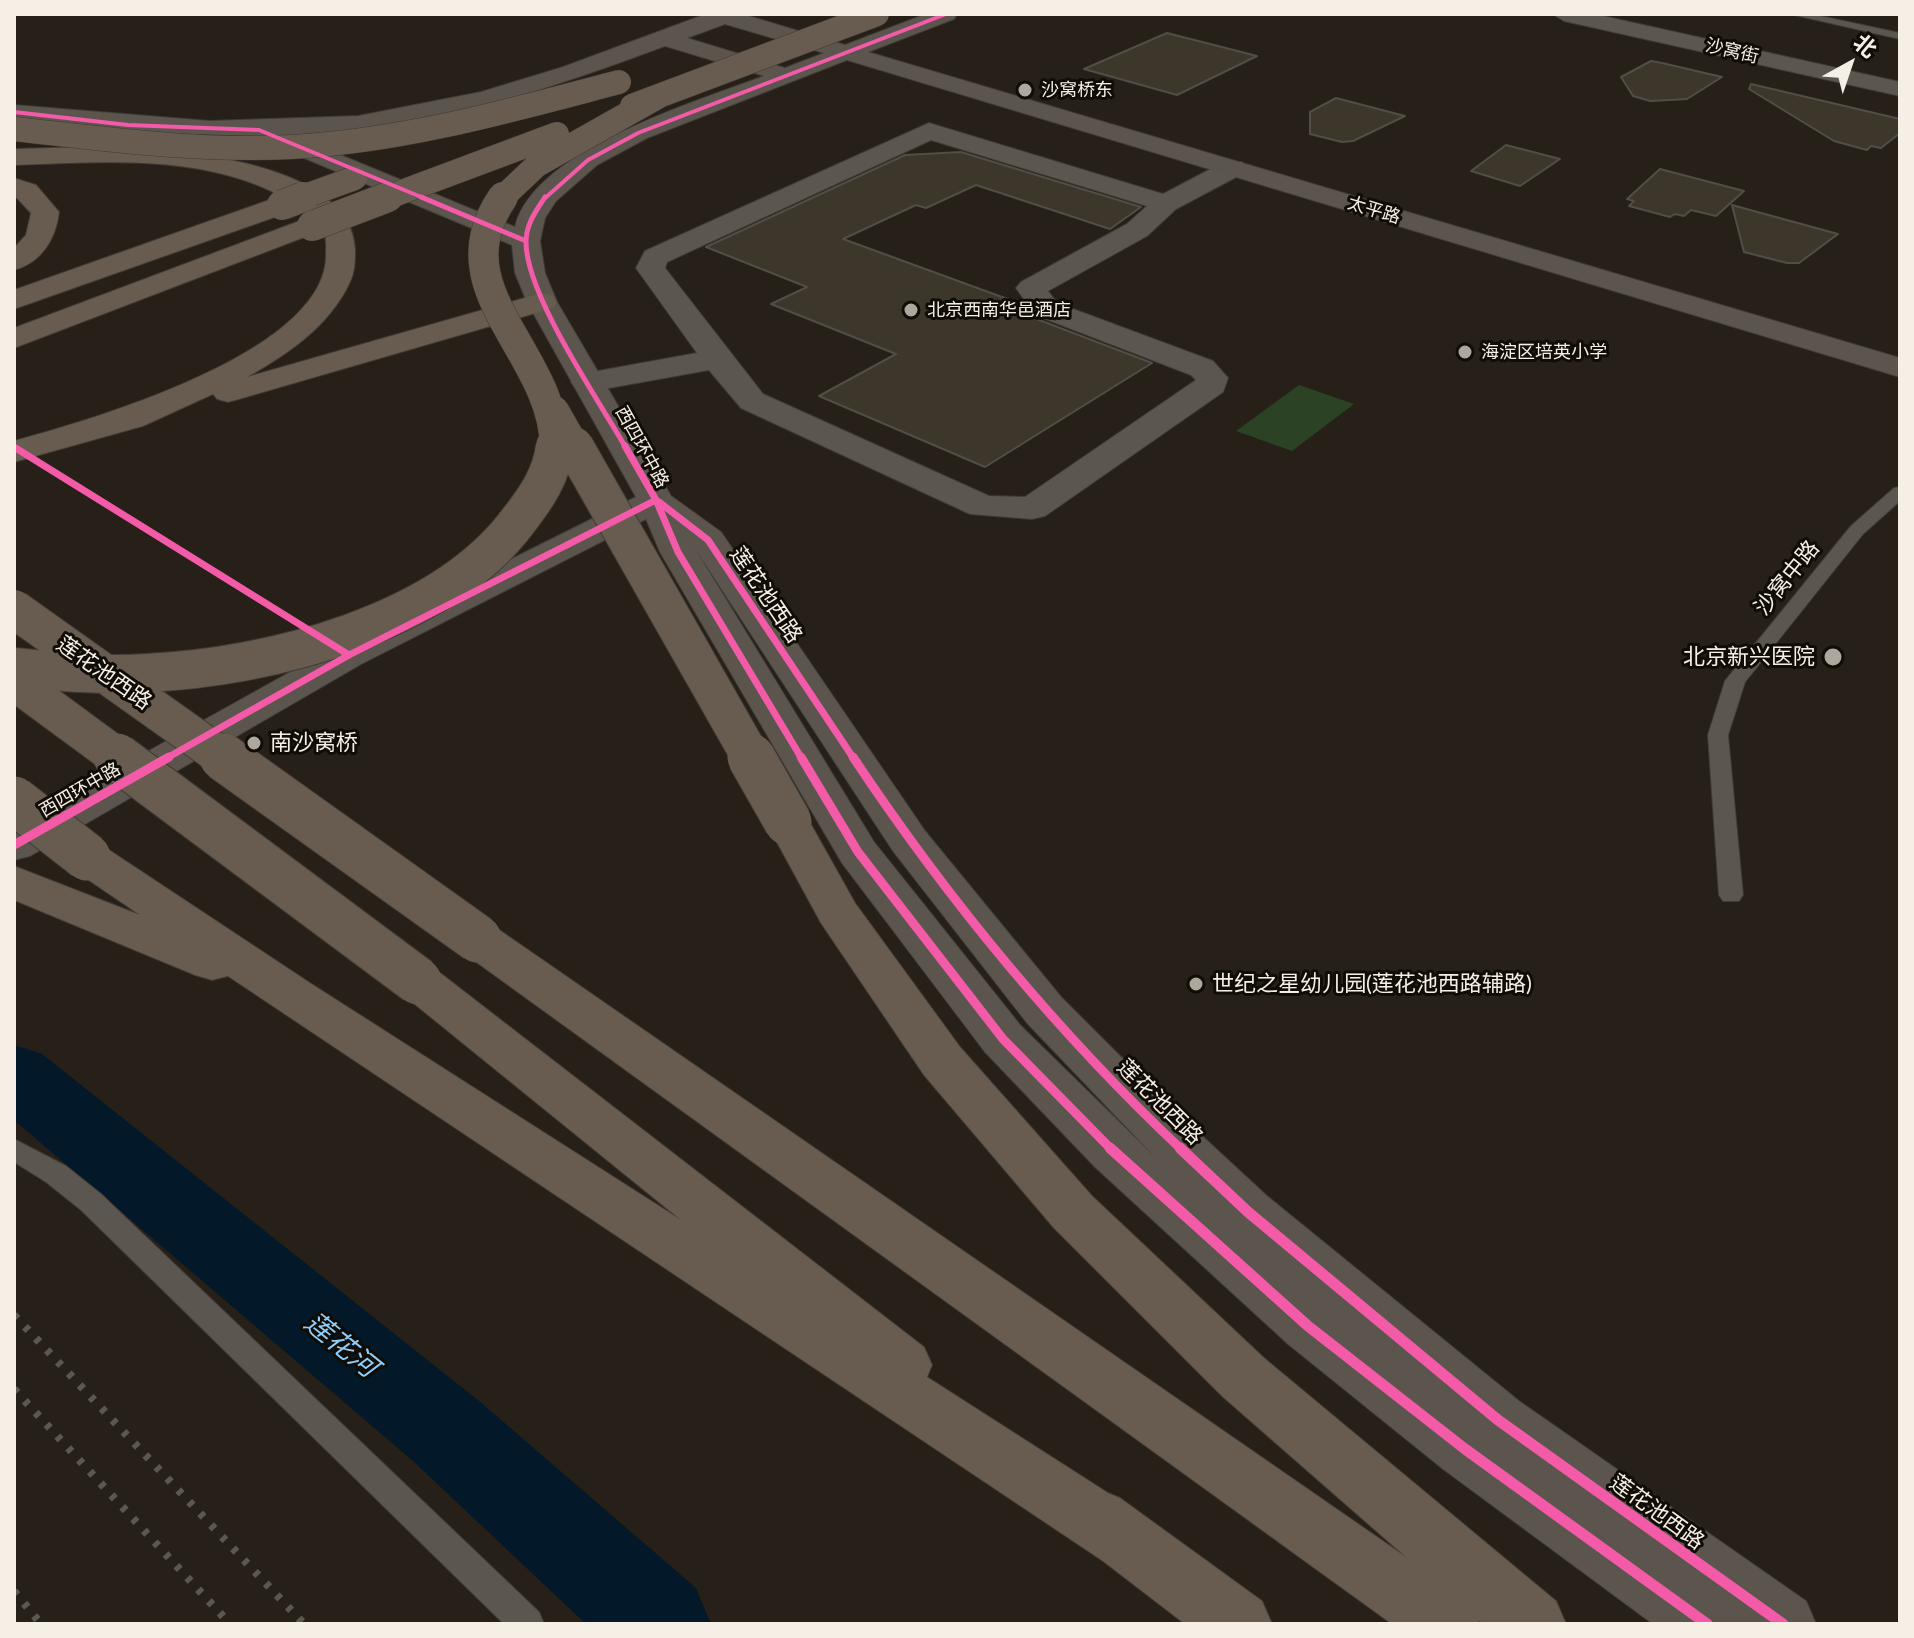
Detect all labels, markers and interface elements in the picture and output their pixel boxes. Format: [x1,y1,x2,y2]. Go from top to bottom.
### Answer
north arrow [1810,24,1890,104]
text: 北 [1849,28,1883,63]
street label: 沙窝街 [1703,34,1761,68]
place label: 沙窝桥东 [1041,79,1113,101]
marker: 沙窝桥东 [1016,81,1034,99]
street label: 太平路 [1345,192,1403,228]
place label: 北京西南华邑酒店 [927,299,1071,321]
marker: 北京西南华邑酒店 [902,301,920,319]
place label: 海淀区培英小学 [1481,341,1607,363]
marker: 海淀区培英小学 [1456,343,1474,361]
street label: 西四环中路 [611,402,673,492]
street label: 沙窝中路 [1749,535,1825,621]
street label: 莲花池西路 [724,542,808,648]
street label: 莲花池西路 [51,631,157,715]
place label: 北京新兴医院 [1683,644,1815,670]
marker: 北京新兴医院 [1822,646,1844,668]
place label: 南沙窝桥 [270,730,358,756]
marker: 南沙窝桥 [245,734,263,752]
street label: 西四环中路 [36,758,124,822]
place label: 世纪之星幼儿园(莲花池西路辅路) [1212,971,1532,997]
marker: 世纪之星幼儿园(莲花池西路辅路) [1187,975,1205,993]
street label: 莲花池西路 [1112,1054,1208,1150]
water label: 莲花河 [298,1306,384,1384]
street label: 莲花池西路 [1605,1469,1709,1555]

